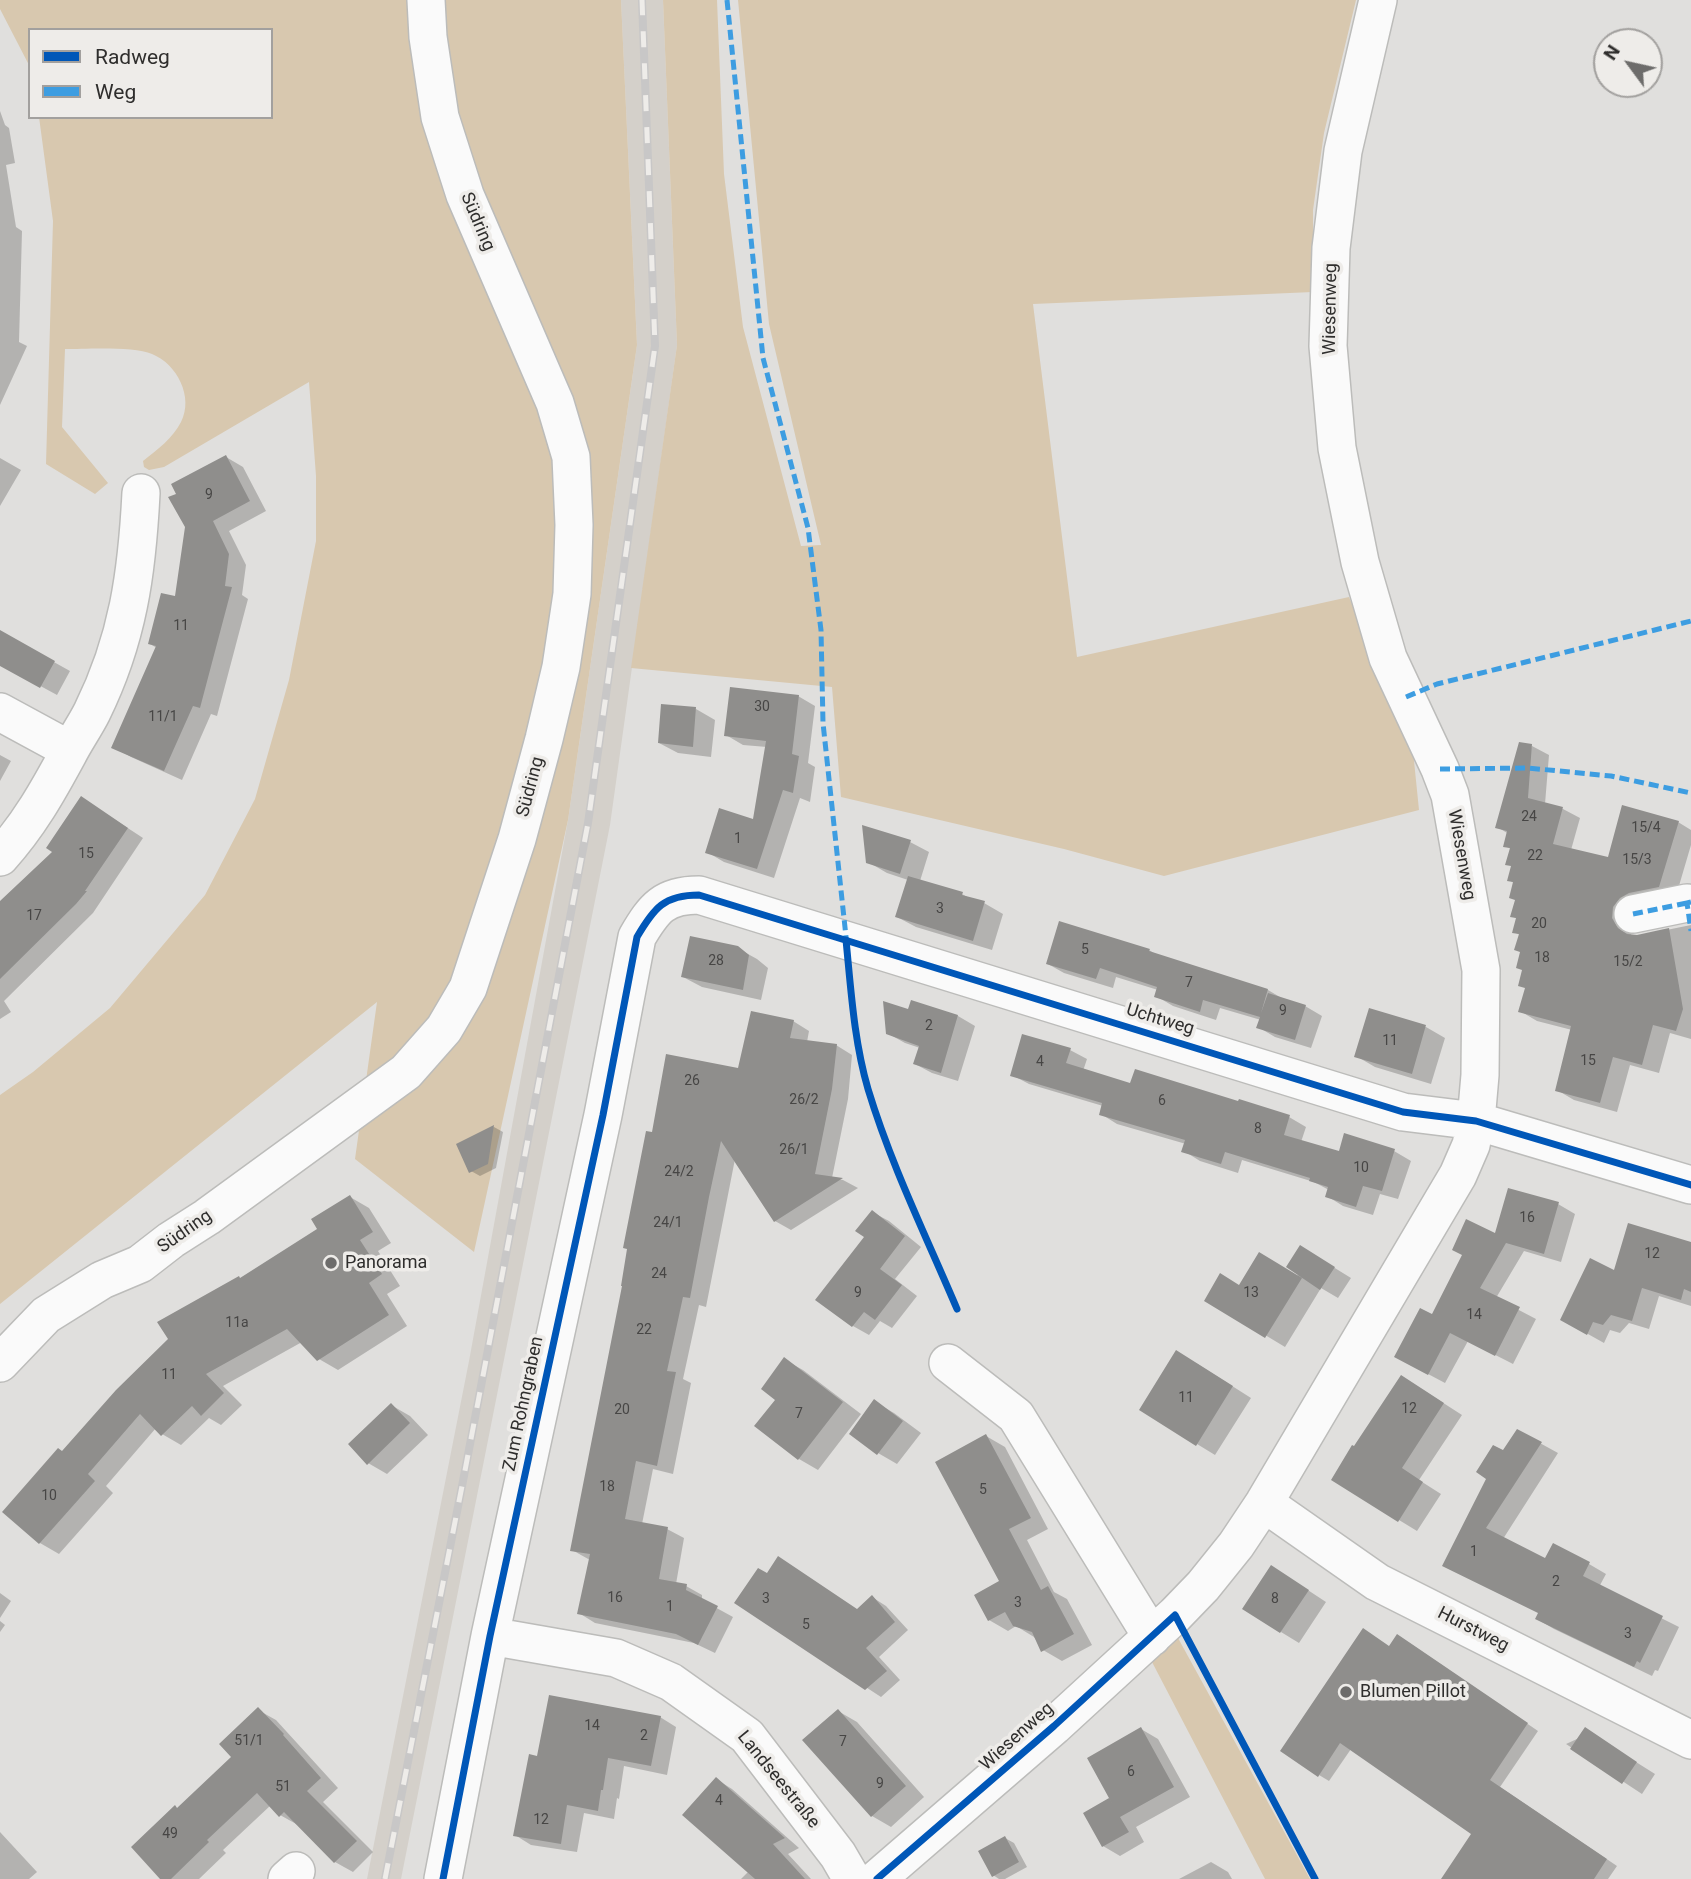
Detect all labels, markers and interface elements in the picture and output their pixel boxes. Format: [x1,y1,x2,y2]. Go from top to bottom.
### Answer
legend [28,28,273,119]
north arrow [1593,28,1663,98]
text: N [1598,40,1625,64]
text: Radweg [95,45,170,69]
text: Weg [95,80,136,104]
street label: Südring [455,190,499,254]
street label: Wiesenweg [1319,263,1343,355]
house number: 9 [205,487,213,503]
house number: 11 [173,618,189,634]
house number: 30 [754,699,770,715]
house number: 11/1 [148,709,178,725]
street label: Südring [513,755,549,819]
street label: Wiesenweg [1442,808,1480,902]
house number: 24 [1521,809,1537,825]
house number: 15/4 [1631,820,1661,836]
house number: 1 [734,831,742,847]
house number: 15 [78,846,94,862]
house number: 22 [1527,848,1543,864]
house number: 15/3 [1622,852,1652,868]
house number: 3 [936,901,944,917]
house number: 17 [26,908,42,924]
house number: 20 [1531,916,1547,932]
house number: 5 [1081,942,1089,958]
house number: 18 [1534,950,1550,966]
house number: 28 [708,953,724,969]
house number: 15/2 [1613,954,1643,970]
house number: 7 [1185,975,1193,991]
street label: Uchtweg [1123,999,1197,1041]
house number: 9 [1279,1003,1287,1019]
house number: 2 [925,1018,933,1034]
house number: 11 [1382,1033,1398,1049]
house number: 15 [1580,1053,1596,1069]
house number: 4 [1036,1054,1044,1070]
house number: 26 [684,1073,700,1089]
house number: 26/2 [789,1092,819,1108]
house number: 6 [1158,1093,1166,1109]
house number: 8 [1254,1121,1262,1137]
house number: 26/1 [779,1142,809,1158]
house number: 10 [1353,1160,1369,1176]
house number: 24/2 [664,1164,694,1180]
street label: Südring [154,1206,216,1258]
house number: 16 [1519,1210,1535,1226]
house number: 24/1 [653,1215,683,1231]
house number: 12 [1644,1246,1660,1262]
place label: Panorama [345,1252,427,1274]
marker: Panorama [323,1255,339,1271]
house number: 24 [651,1266,667,1282]
house number: 9 [854,1285,862,1301]
house number: 13 [1243,1285,1259,1301]
house number: 14 [1466,1307,1482,1323]
house number: 11a [225,1315,249,1331]
house number: 22 [636,1322,652,1338]
street label: Zum Rohngraben [499,1335,549,1473]
house number: 11 [161,1367,177,1383]
house number: 11 [1178,1390,1194,1406]
house number: 12 [1401,1401,1417,1417]
house number: 20 [614,1402,630,1418]
house number: 7 [795,1406,803,1422]
house number: 18 [599,1479,615,1495]
house number: 5 [979,1482,987,1498]
house number: 10 [41,1488,57,1504]
house number: 1 [1470,1544,1478,1560]
house number: 2 [1552,1574,1560,1590]
house number: 16 [607,1590,623,1606]
house number: 3 [762,1591,770,1607]
house number: 8 [1271,1591,1279,1607]
house number: 3 [1014,1595,1022,1611]
house number: 1 [666,1599,674,1615]
street label: Hurstweg [1434,1603,1512,1657]
house number: 5 [802,1617,810,1633]
house number: 3 [1624,1626,1632,1642]
place label: Blumen Pillot [1360,1681,1466,1703]
marker: Blumen Pillot [1338,1684,1354,1700]
street label: Wiesenweg [976,1698,1058,1776]
house number: 14 [584,1718,600,1734]
street label: Landseestraße [732,1727,824,1833]
house number: 2 [640,1728,648,1744]
house number: 51/1 [234,1733,264,1749]
house number: 7 [839,1734,847,1750]
house number: 6 [1127,1764,1135,1780]
house number: 9 [876,1776,884,1792]
house number: 51 [275,1779,291,1795]
house number: 4 [715,1793,723,1809]
house number: 12 [533,1812,549,1828]
house number: 49 [162,1826,178,1842]

